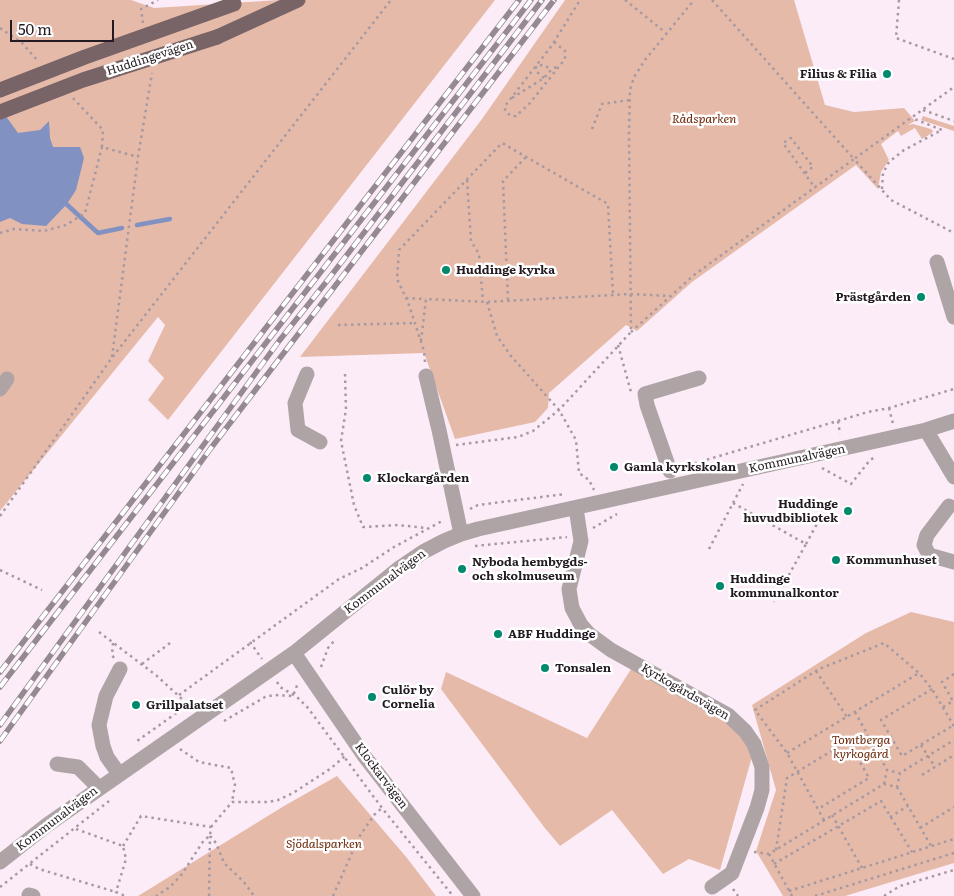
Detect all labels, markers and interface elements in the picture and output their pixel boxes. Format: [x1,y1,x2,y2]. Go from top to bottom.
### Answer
scale bar [12,10,116,42]
text: 50 m [18,17,52,40]
street label: Huddingevägen [105,37,195,79]
place label: Filius & Filia [800,67,877,81]
marker: Filius & Filia [881,68,893,80]
park label: Rådsparken [672,112,736,126]
place label: Huddinge kyrka [456,263,555,277]
marker: Huddinge kyrka [440,264,452,276]
place label: Prästgården [835,290,911,304]
marker: Prästgården [915,291,927,303]
street label: Kommunalvägen [748,442,846,476]
place label: Gamla kyrkskolan [624,460,736,474]
marker: Gamla kyrkskolan [608,461,620,473]
place label: Klockargården [377,471,469,485]
marker: Klockargården [361,472,373,484]
place label: Huddinge huvudbibliotek [743,497,838,525]
marker: Huddinge huvudbibliotek [842,505,854,517]
street label: Kommunalvägen [341,547,429,617]
place label: Kommunhuset [846,553,937,567]
marker: Kommunhuset [830,554,842,566]
place label: Nyboda hembygds- och skolmuseum [472,555,587,583]
marker: Nyboda hembygds- och skolmuseum [456,563,468,575]
place label: Huddinge kommunalkontor [730,572,839,600]
marker: Huddinge kommunalkontor [714,580,726,592]
place label: ABF Huddinge [508,627,596,641]
marker: ABF Huddinge [492,628,504,640]
place label: Tonsalen [555,661,611,675]
street label: Kyrkogårdsvägen [638,661,732,723]
marker: Tonsalen [539,662,551,674]
place label: Culör by Cornelia [382,683,435,711]
marker: Culör by Cornelia [366,691,378,703]
place label: Grillpalatset [146,698,224,712]
marker: Grillpalatset [130,699,142,711]
park label: Tomtberga kyrkogård [832,733,890,761]
street label: Klockarvägen [351,740,411,812]
street label: Kommunalvägen [13,784,101,854]
park label: Sjödalsparken [286,837,362,851]

